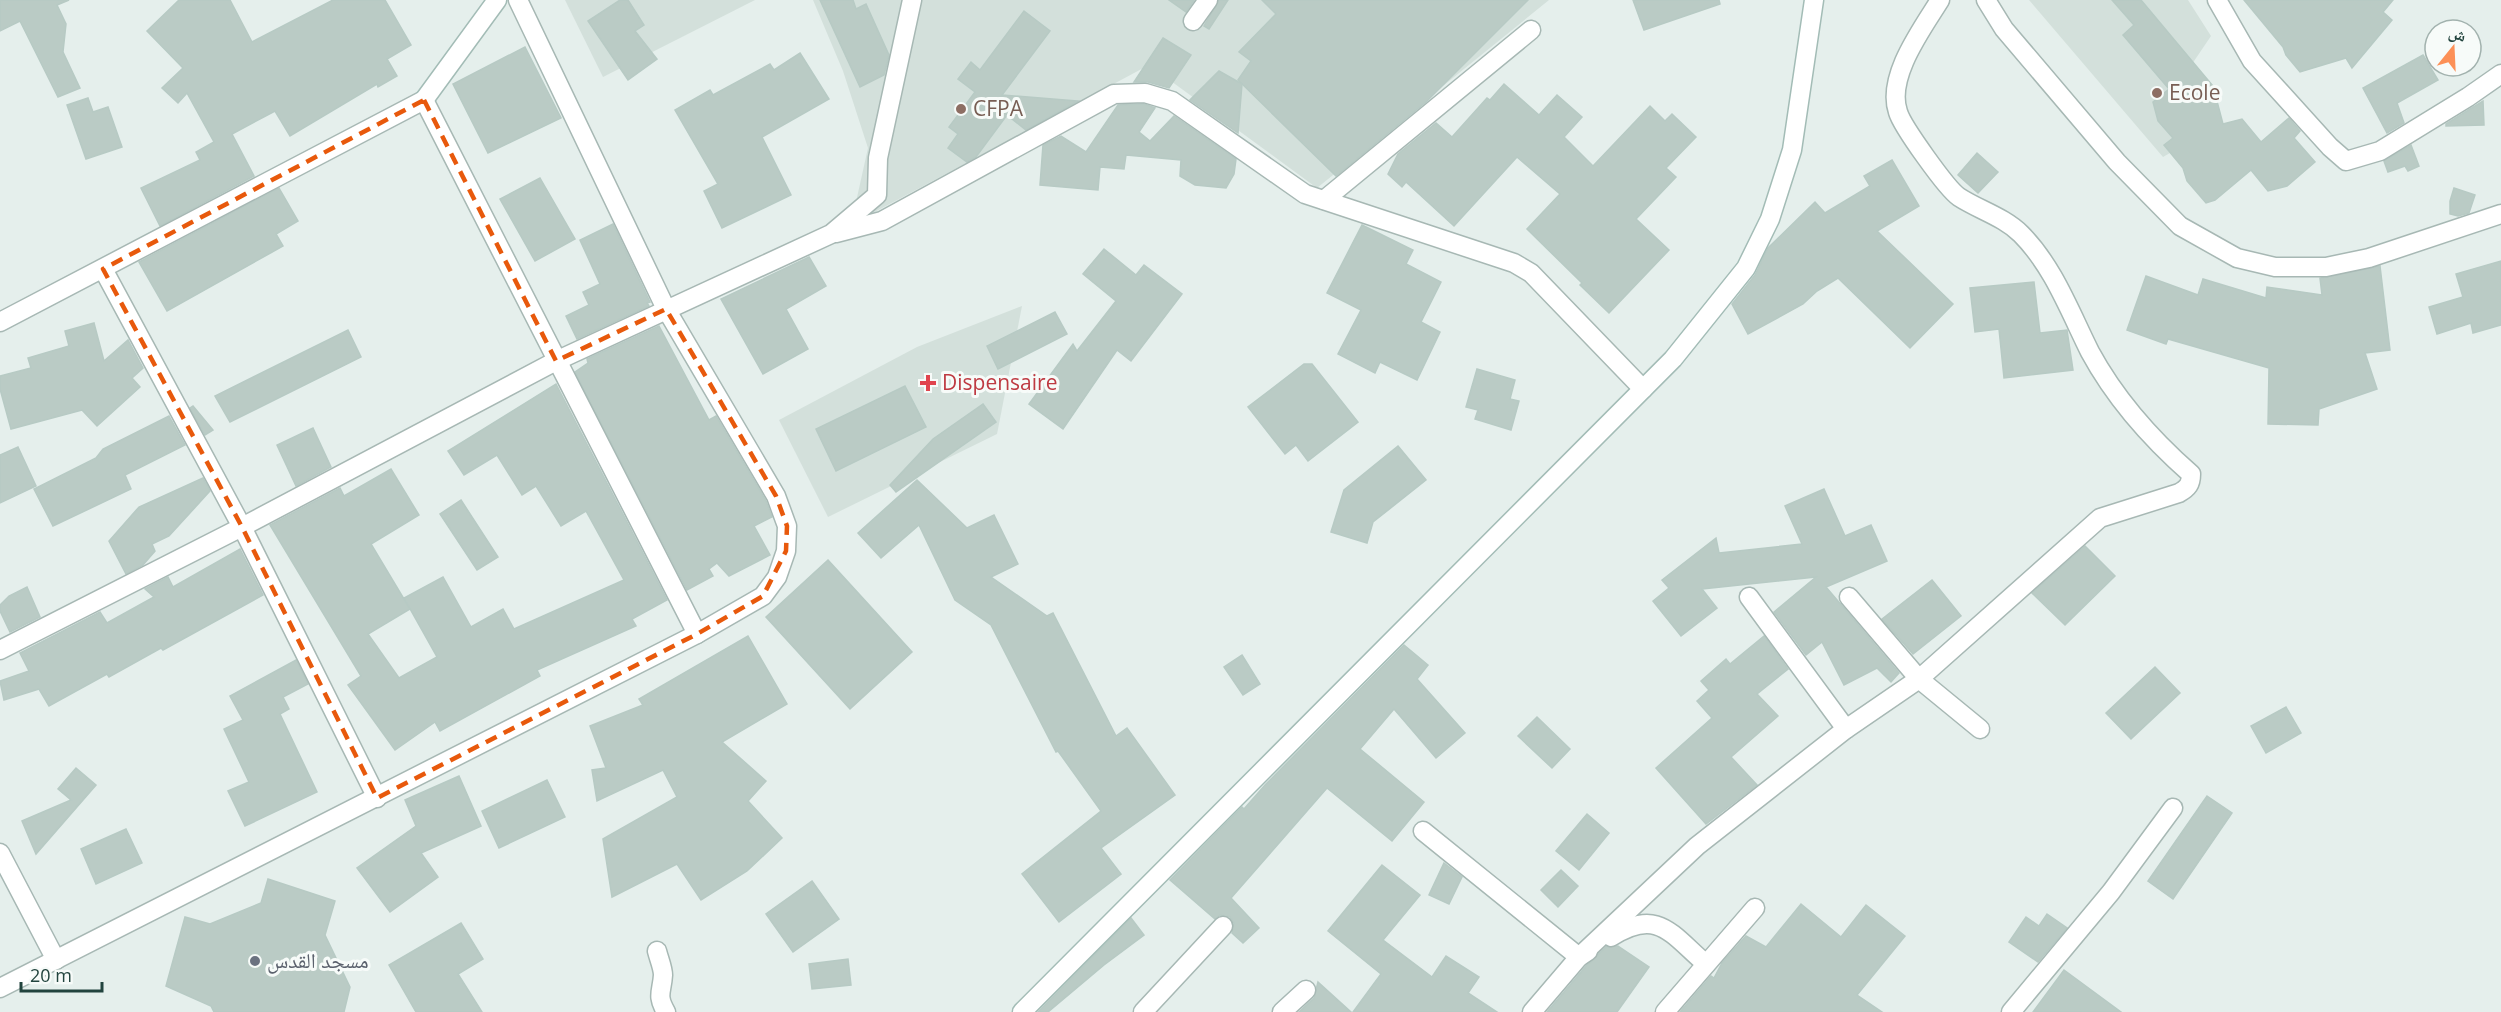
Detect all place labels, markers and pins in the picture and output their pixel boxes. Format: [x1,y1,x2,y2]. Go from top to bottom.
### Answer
place label: Ecole [2169,78,2220,106]
marker: Ecole [2150,86,2164,100]
place label: CFPA [973,94,1024,122]
marker: CFPA [954,102,968,116]
place label: Dispensaire [942,368,1057,396]
marker: Dispensaire [919,374,937,392]
place label: مسجد القدس [267,946,369,974]
marker: مسجد القدس [248,954,262,968]

